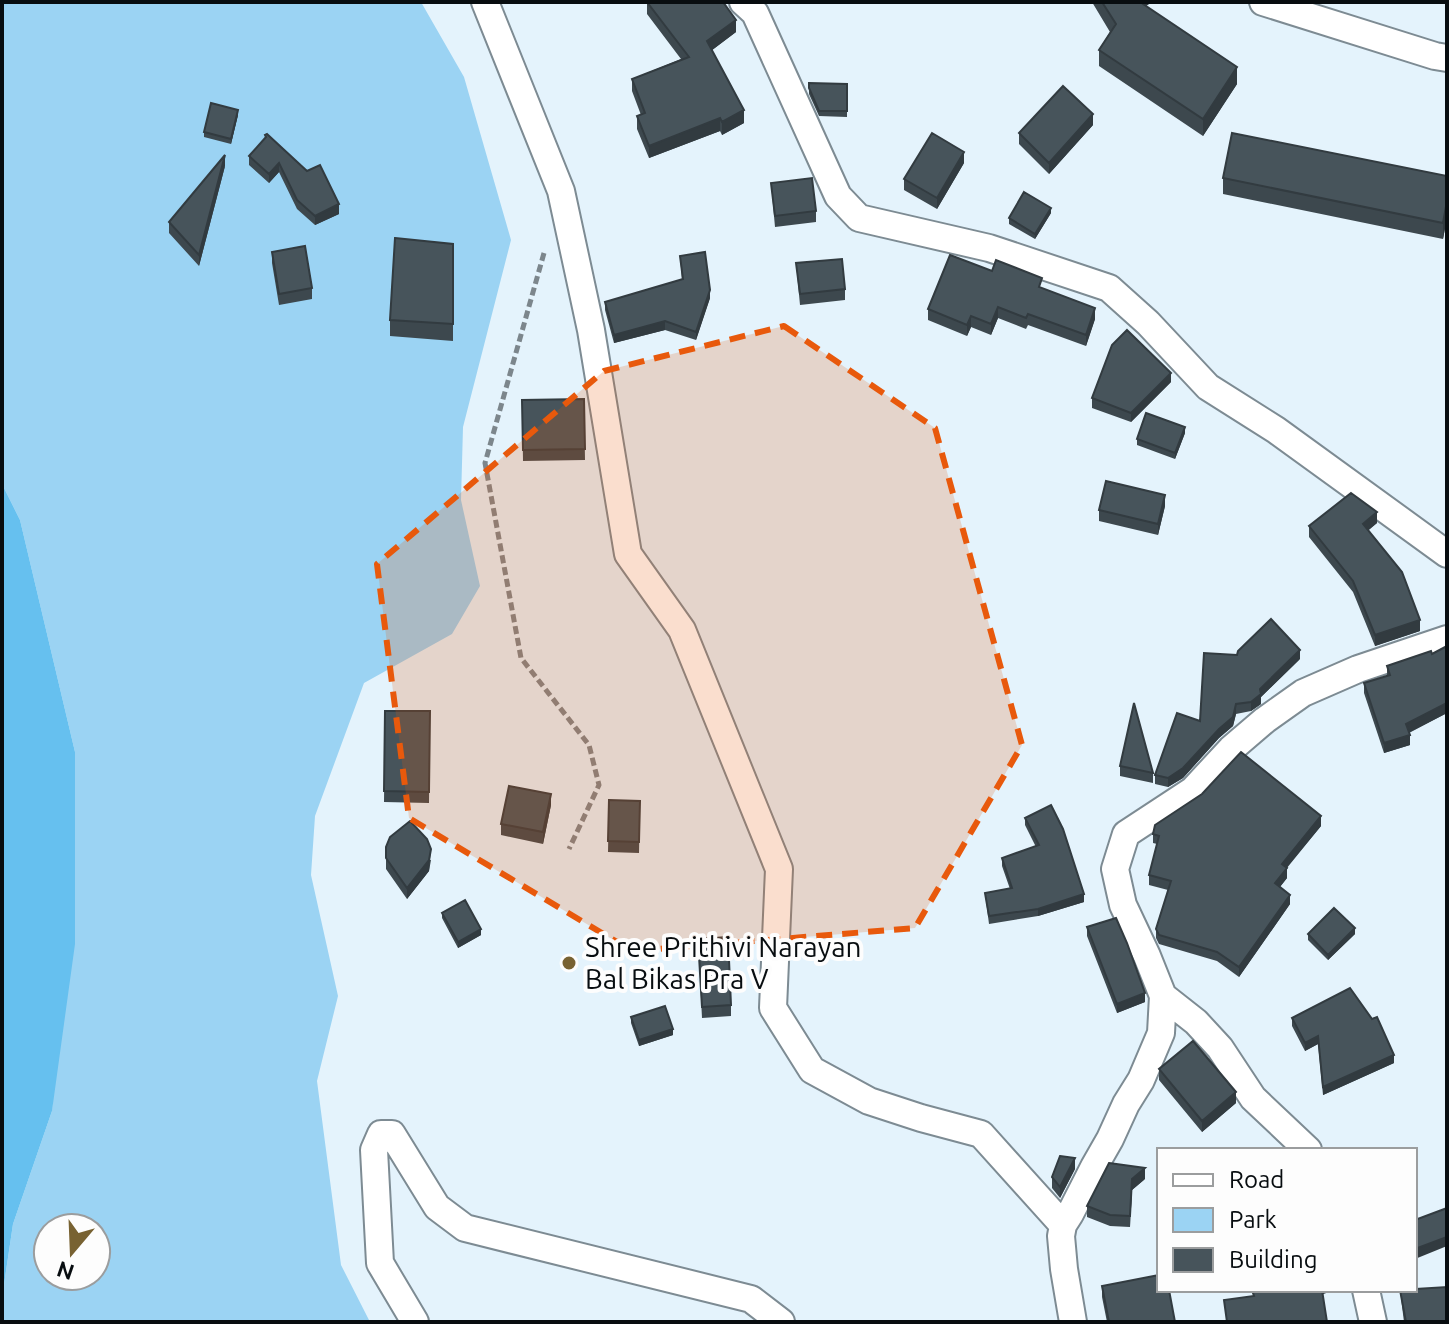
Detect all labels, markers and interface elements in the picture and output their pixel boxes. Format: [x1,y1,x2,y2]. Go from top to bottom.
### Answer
place label: Shree Prithivi Narayan Bal Bikas Pra V [585,931,862,994]
marker: Shree Prithivi Narayan Bal Bikas Pra V [560,954,578,972]
legend [1157,1148,1417,1292]
text: Road [1229,1166,1284,1193]
text: Park [1229,1206,1277,1233]
north arrow [32,1212,112,1292]
text: Building [1229,1246,1317,1273]
text: N [53,1257,77,1286]

